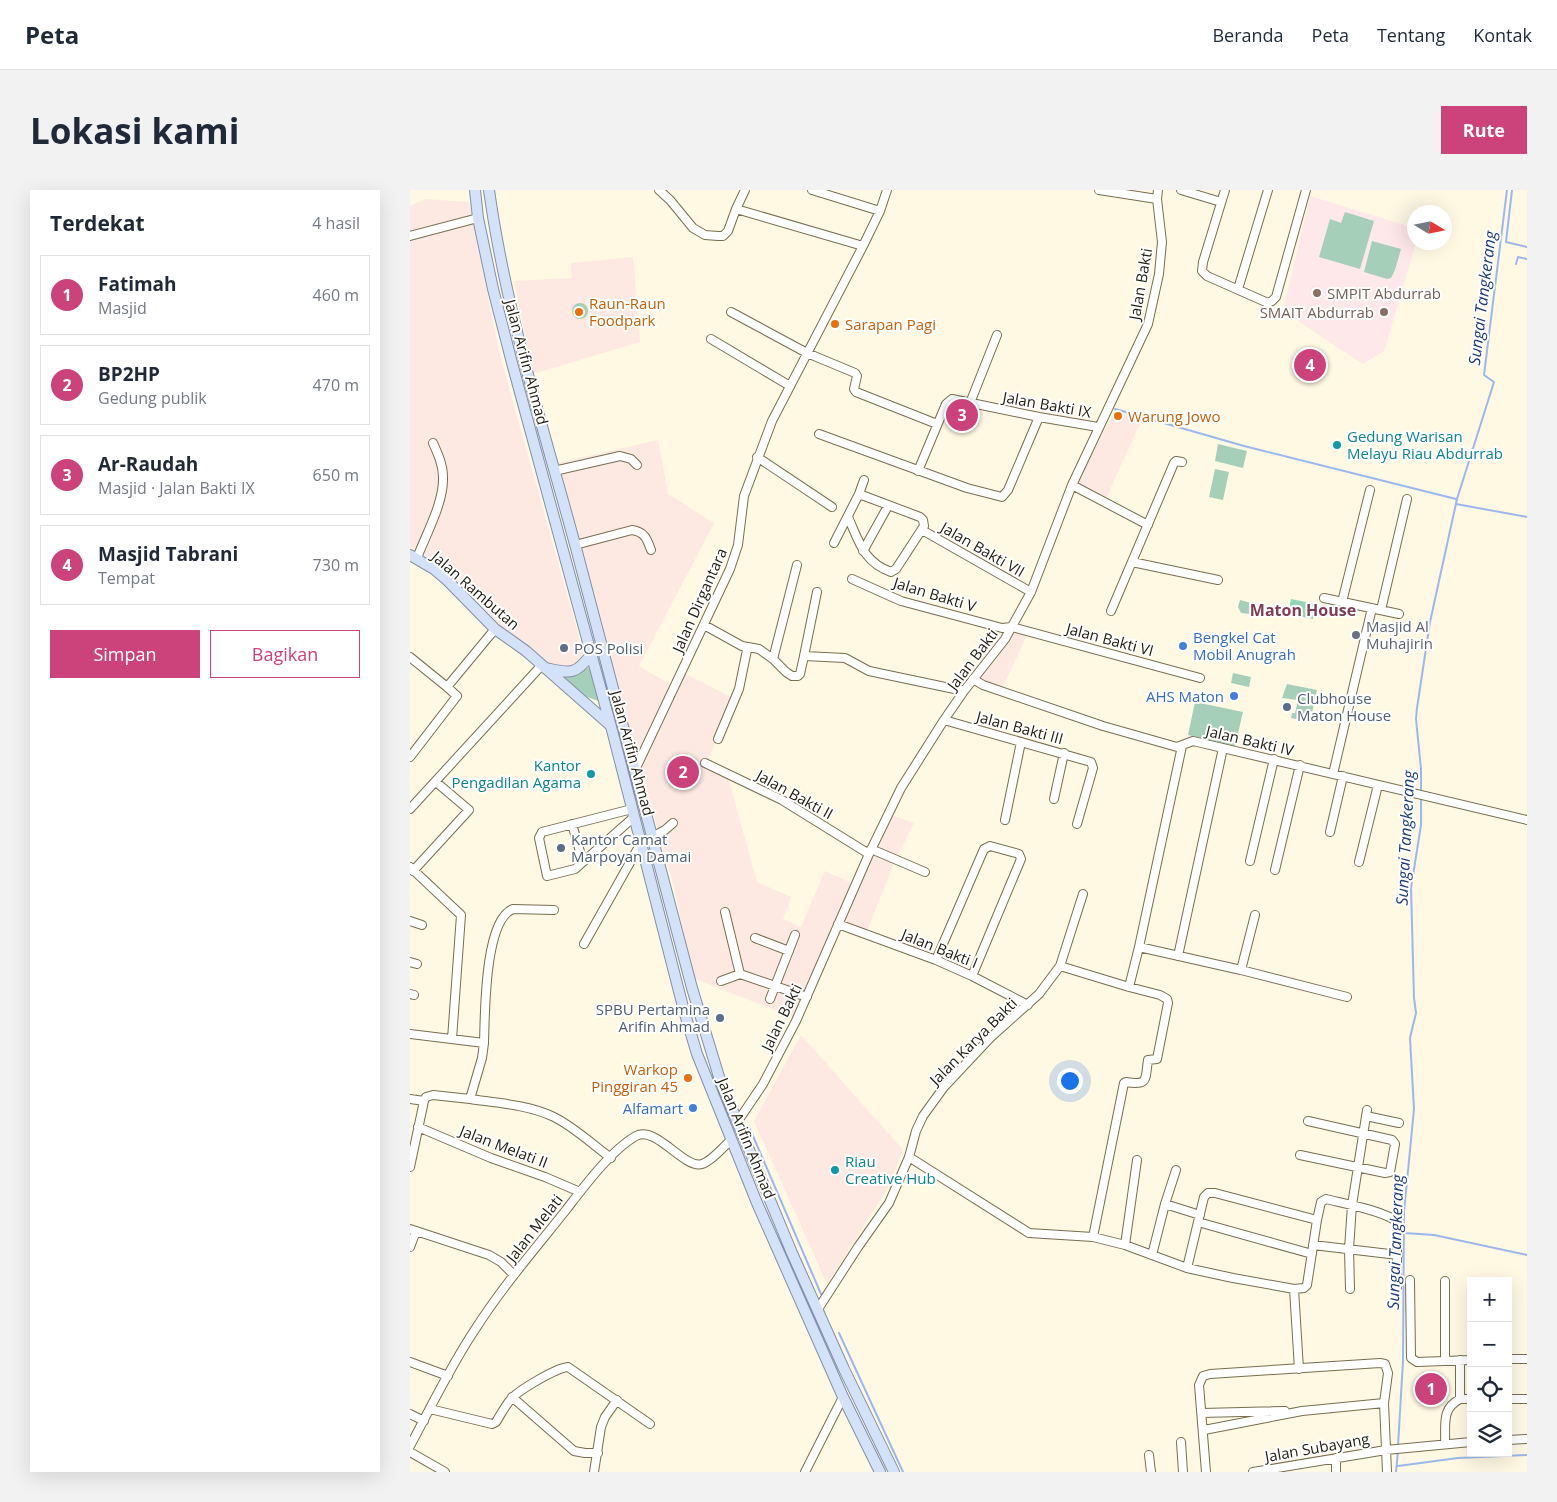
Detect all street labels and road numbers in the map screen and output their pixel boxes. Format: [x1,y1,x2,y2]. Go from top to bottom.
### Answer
street label: Jalan Bakti [1123,247,1156,323]
street label: Jalan Arifin Ahmad [500,295,553,427]
street label: Jalan Bakti IX [999,386,1093,422]
street label: Jalan Bakti VII [936,516,1029,581]
street label: Jalan Rambutan [426,545,524,634]
street label: Jalan Dirgantara [666,545,731,657]
street label: Jalan Bakti V [889,571,979,616]
street label: Jalan Bakti VI [1062,617,1156,660]
street label: Jalan Bakti [941,624,1002,696]
street label: Jalan Arifin Ahmad [606,686,659,818]
street label: Jalan Bakti III [972,705,1066,748]
street label: Jalan Bakti IV [1202,720,1296,760]
street label: Jalan Bakti II [751,764,837,823]
street label: Jalan Bakti I [897,923,981,972]
street label: Jalan Bakti [755,980,806,1056]
street label: Jalan Karya Bakti [923,993,1021,1091]
street label: Jalan Arifin Ahmad [713,1073,780,1202]
street label: Jalan Melati II [455,1119,551,1172]
street label: Jalan Melati [500,1190,567,1268]
street label: Jalan Subayang [1261,1428,1371,1466]

